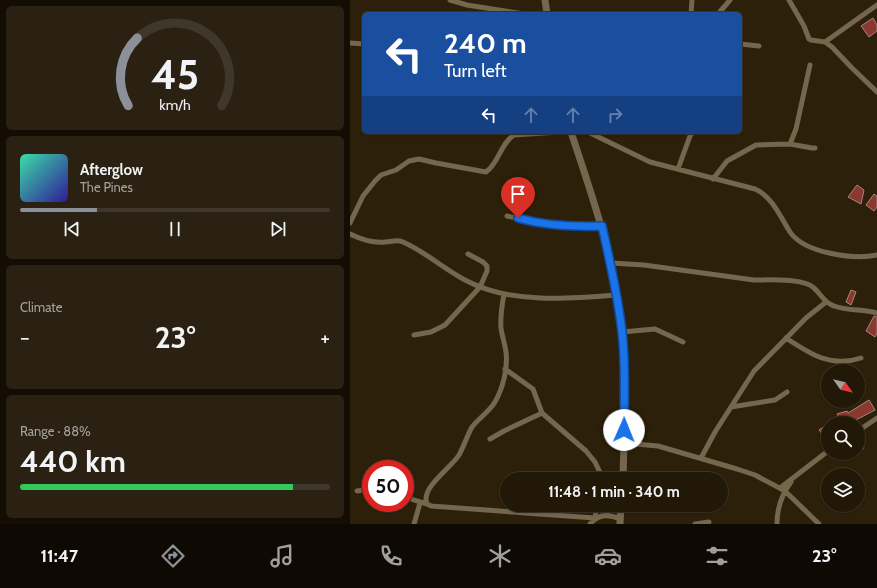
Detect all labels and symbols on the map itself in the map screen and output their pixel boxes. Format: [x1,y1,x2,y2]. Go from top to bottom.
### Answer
pin [501,177,535,218]
north arrow [821,364,865,408]
position arrow [603,409,645,451]
speed limit sign: 50 [362,460,414,512]

